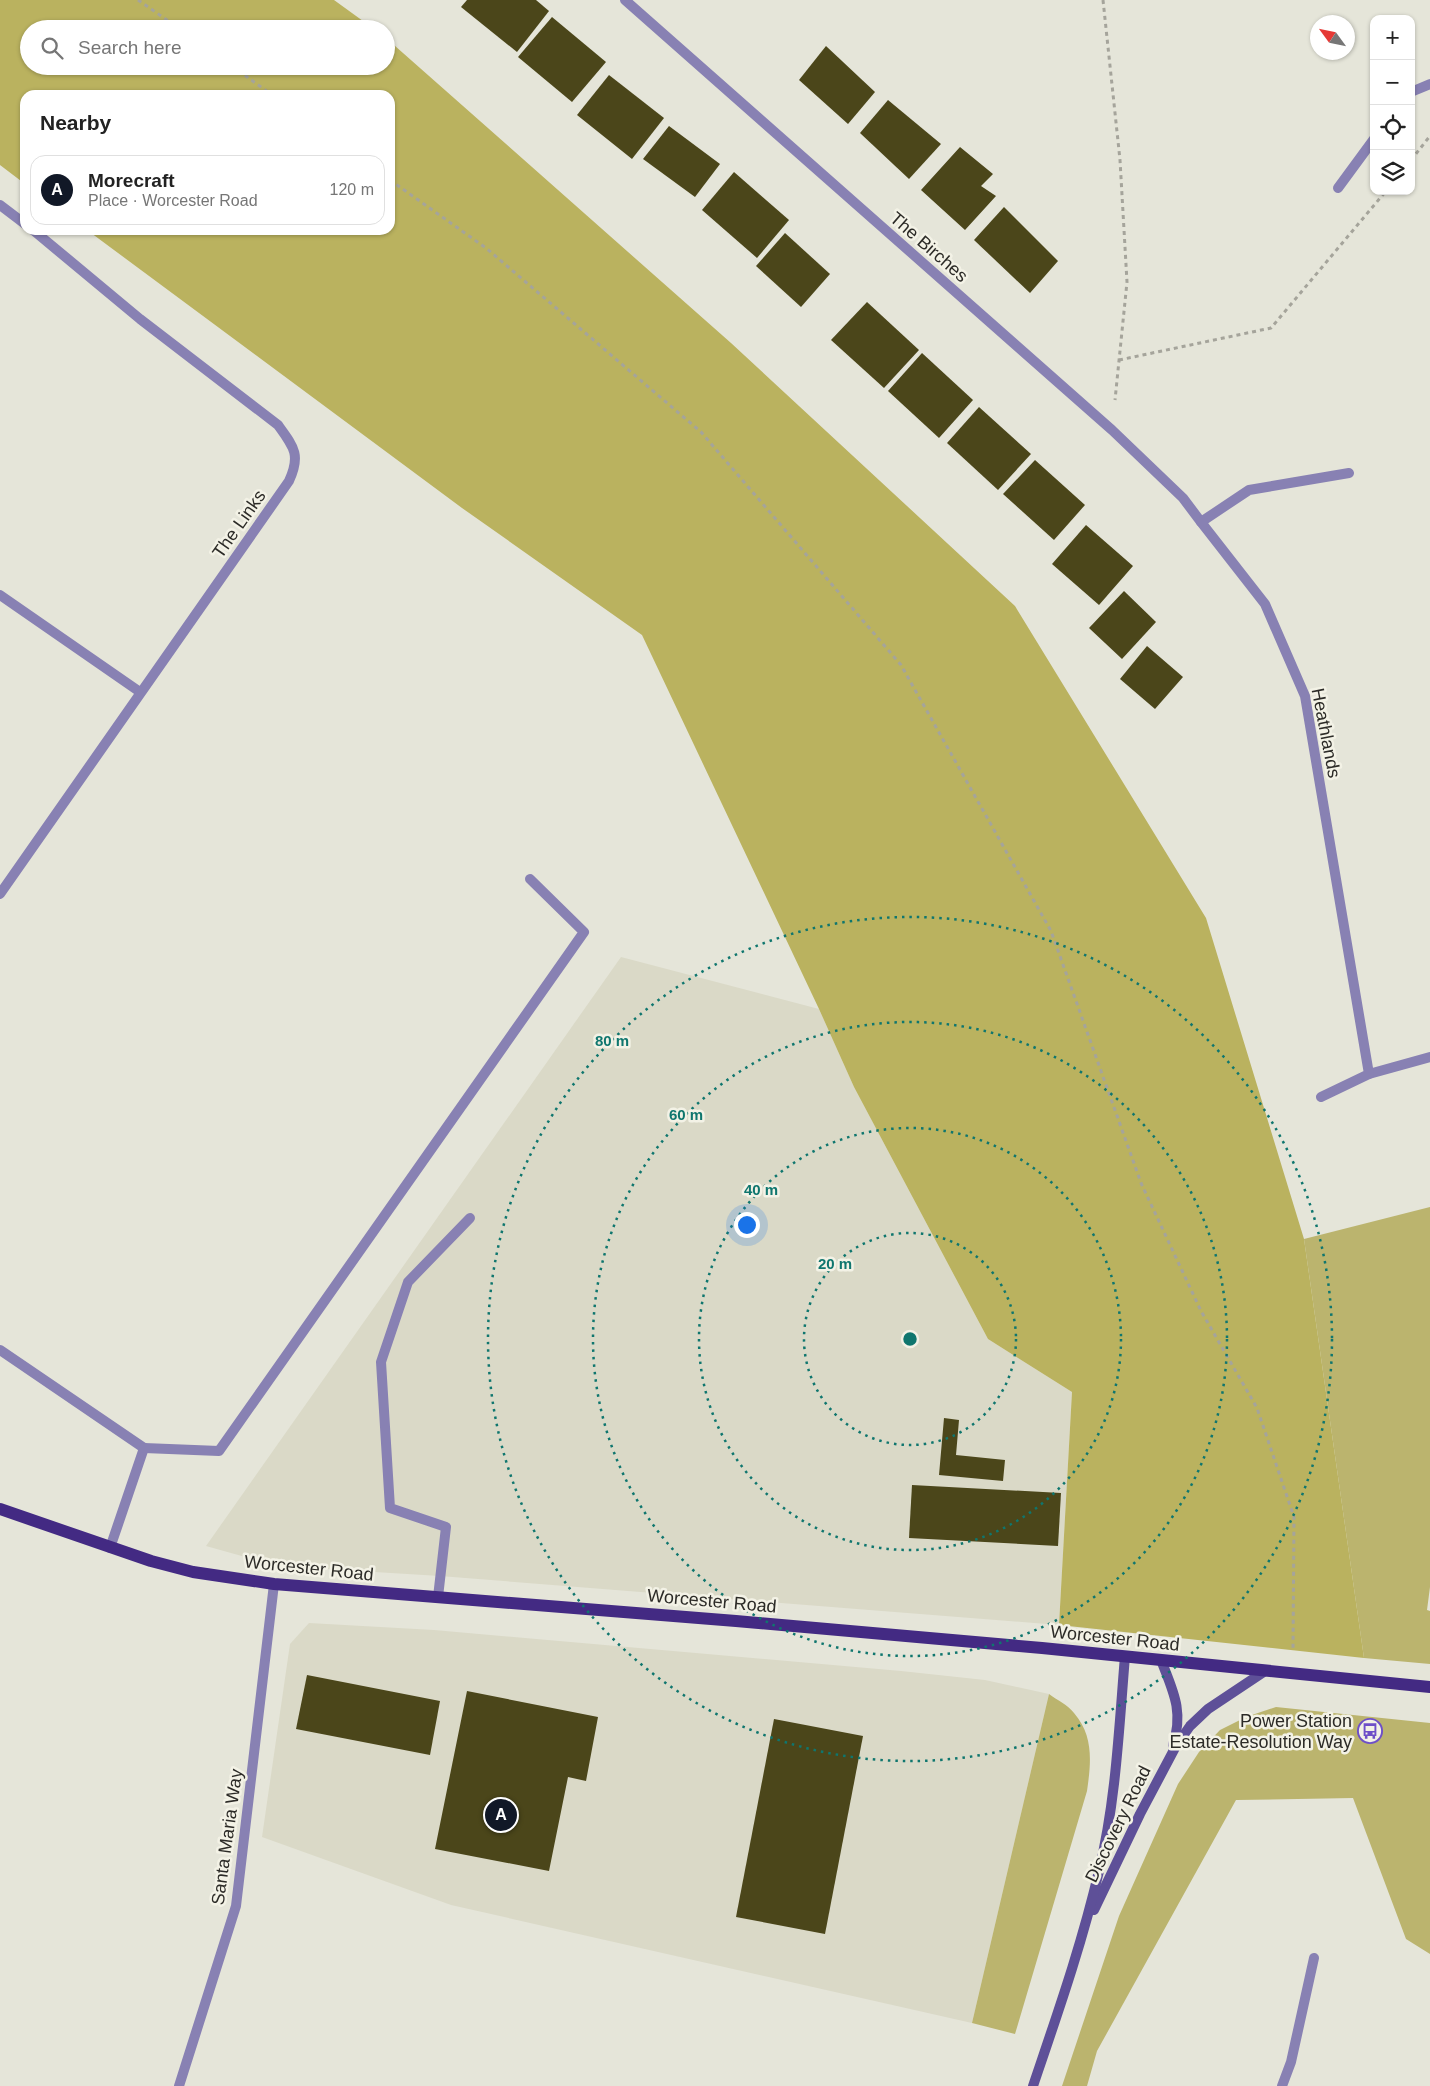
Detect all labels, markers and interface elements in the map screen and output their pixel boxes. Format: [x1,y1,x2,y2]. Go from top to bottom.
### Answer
north arrow [1310,15,1355,60]
map controls [1370,15,1415,195]
button: + [1370,15,1415,60]
search box [20,20,395,75]
icon: search [38,34,66,62]
text: Search here [78,37,182,58]
button: − [1370,60,1415,105]
button: locate [1370,105,1415,150]
text: Nearby [40,111,111,134]
button: layers [1370,150,1415,195]
text: Morecraft [88,170,175,191]
text: A [51,181,63,198]
text: 120 m [330,181,374,198]
text: Place · Worcester Road [88,192,258,209]
street label: The Birches [886,208,972,286]
street label: The Links [208,486,270,562]
street label: Heathlands [1307,686,1345,780]
text: 80 m [595,1032,629,1049]
text: 60 m [669,1106,703,1123]
text: 40 m [744,1181,778,1198]
your location [734,1212,760,1238]
text: 20 m [818,1255,852,1272]
centre of rings [901,1330,919,1348]
street label: Worcester Road [243,1551,375,1585]
street label: Worcester Road [647,1585,777,1617]
street label: Worcester Road [1049,1621,1181,1655]
place label: Power Station Estate-Resolution Way [1170,1711,1352,1752]
bus stop icon: Power Station Estate-Resolution Way [1357,1718,1383,1744]
street label: Discovery Road [1081,1763,1155,1885]
street label: Santa Maria Way [208,1768,246,1906]
pin: A [485,1796,517,1834]

